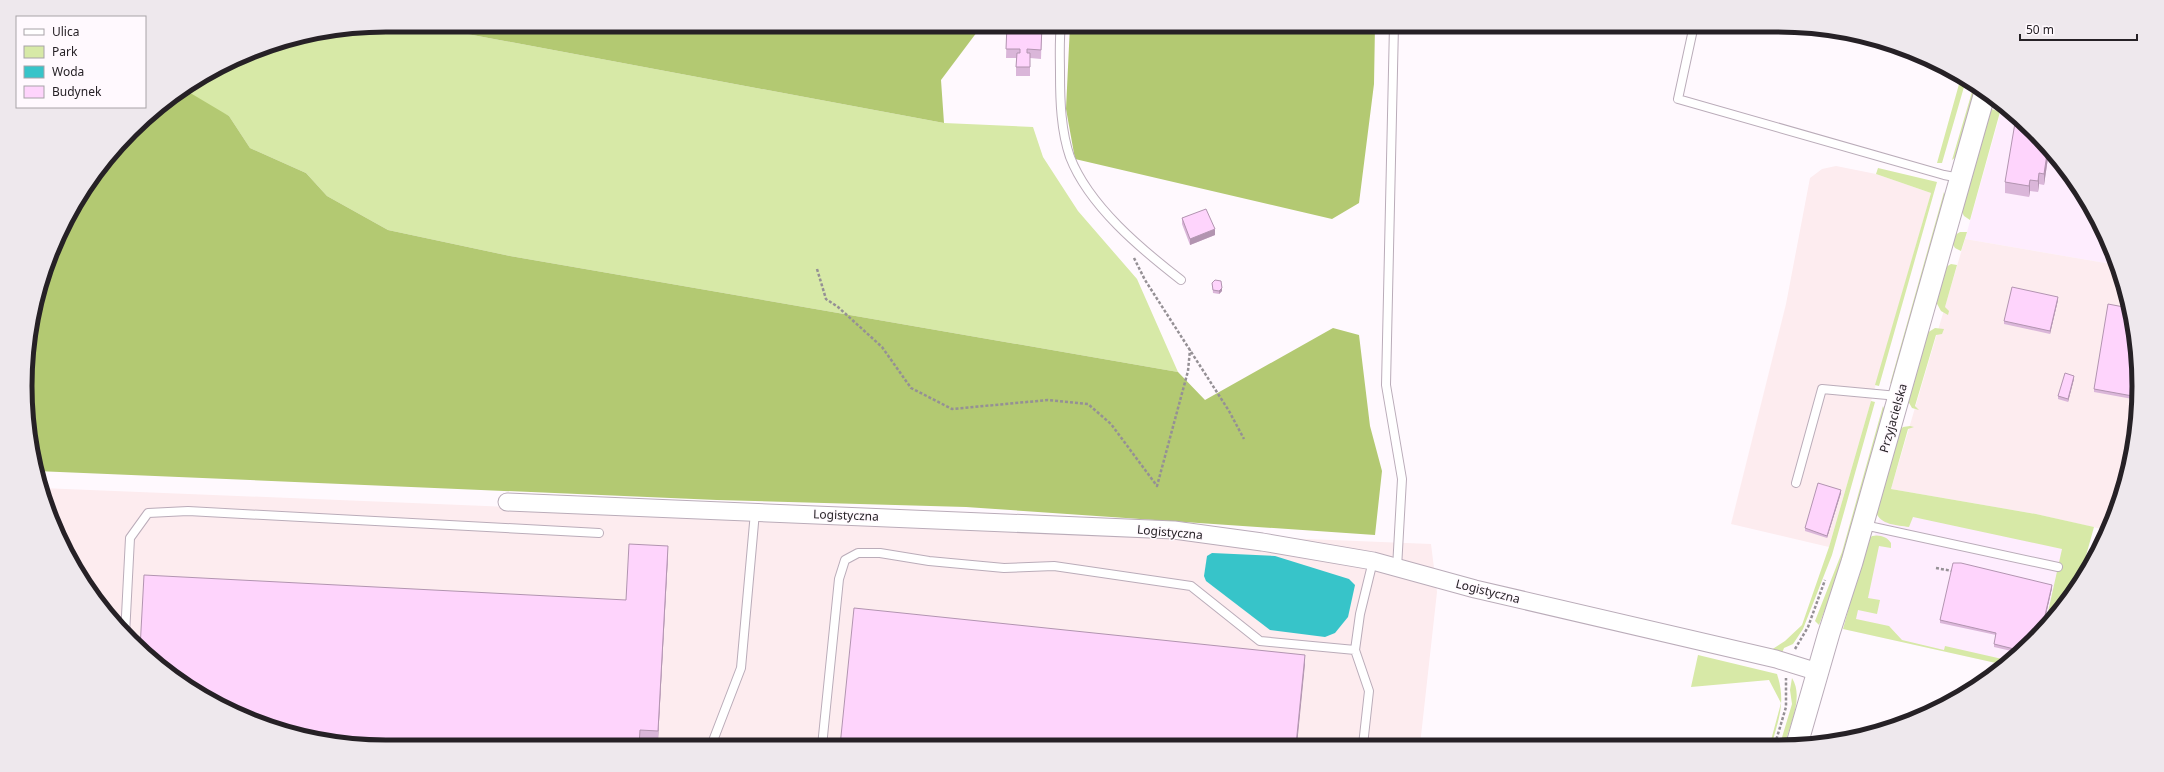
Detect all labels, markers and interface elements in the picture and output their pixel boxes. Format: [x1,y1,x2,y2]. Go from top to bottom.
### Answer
legend [16,16,146,108]
scale bar [2020,16,2137,42]
text: 50 m [2026,21,2054,38]
text: Ulica [52,23,79,40]
text: Park [52,43,78,60]
text: Woda [52,63,84,80]
text: Budynek [52,83,102,100]
street label: Przyjacielska [1875,381,1911,455]
street label: Logistyczna [813,505,879,525]
street label: Logistyczna [1136,521,1204,543]
street label: Logistyczna [1454,575,1522,607]

